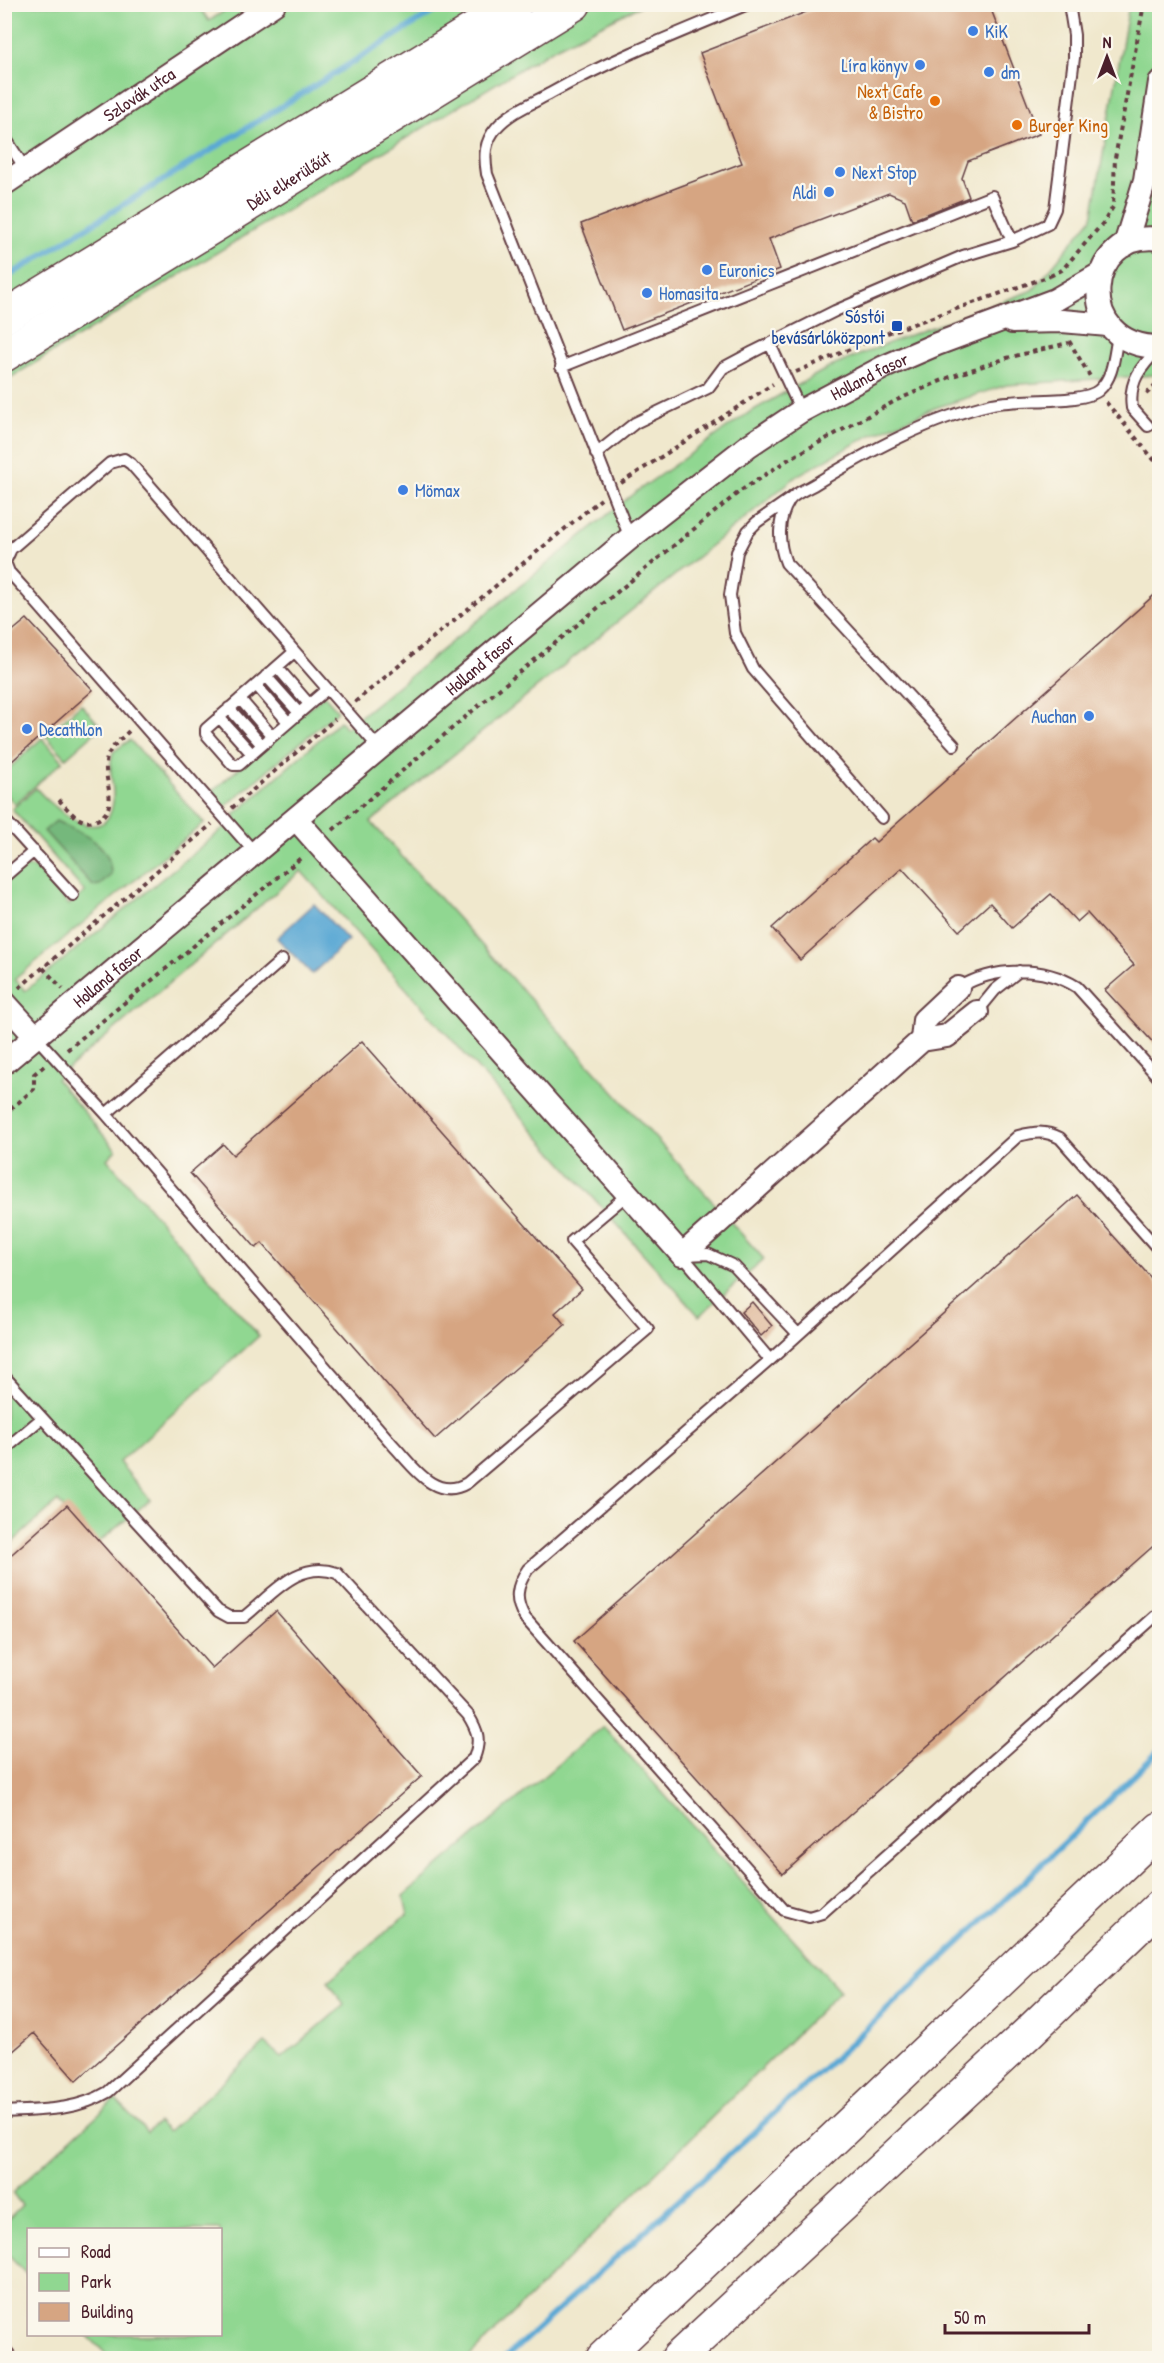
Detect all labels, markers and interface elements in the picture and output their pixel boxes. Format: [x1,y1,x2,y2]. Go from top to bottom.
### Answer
place label: KiK [985,19,1008,44]
marker: KiK [966,24,980,38]
north arrow [1077,27,1137,87]
text: N [1103,31,1112,53]
place label: Líra könyv [841,53,908,78]
marker: Líra könyv [913,58,927,72]
place label: dm [1001,60,1020,85]
street label: Szlovák utca [98,61,180,127]
marker: dm [982,65,996,79]
place label: Next Cafe & Bistro [857,79,923,125]
marker: Next Cafe & Bistro [928,94,942,108]
place label: Burger King [1029,113,1108,138]
marker: Burger King [1010,118,1024,132]
street label: Déli elkerülőút [241,144,336,215]
place label: Next Stop [852,160,917,185]
marker: Next Stop [833,165,847,179]
place label: Aldi [792,180,817,205]
marker: Aldi [822,185,836,199]
place label: Euronics [719,258,774,283]
marker: Euronics [700,263,714,277]
place label: Homasita [659,281,718,306]
marker: Homasita [640,286,654,300]
place label: Sóstói bevásárlóközpont [771,304,886,350]
marker: Sóstói bevásárlóközpont [890,319,904,333]
street label: Holland fasor [826,345,912,406]
place label: Mömax [415,478,460,503]
marker: Mömax [396,483,410,497]
street label: Holland fasor [439,627,520,701]
place label: Auchan [1031,704,1077,729]
marker: Auchan [1082,709,1096,723]
place label: Decathlon [39,717,103,742]
marker: Decathlon [20,722,34,736]
street label: Holland fasor [67,939,148,1013]
legend [27,2228,222,2336]
text: Road [81,2239,111,2264]
text: Park [81,2269,112,2294]
scale bar [945,2297,1089,2335]
text: Building [81,2299,133,2324]
text: 50 m [954,2305,986,2330]

